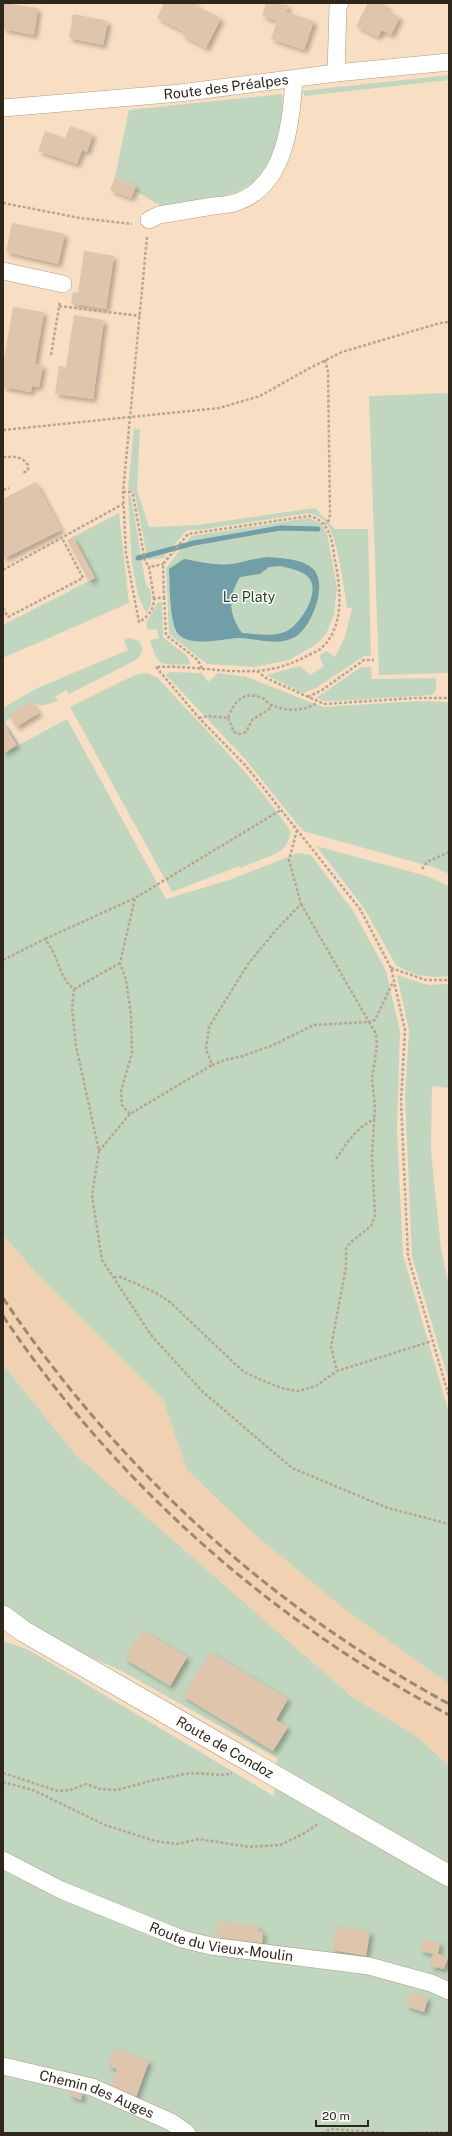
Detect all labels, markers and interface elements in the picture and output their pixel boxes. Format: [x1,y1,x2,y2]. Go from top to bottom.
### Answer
street label: Route des Préalpes [163,71,289,102]
park label: Le Platy [223,589,276,605]
street label: Route de Condoz [173,1713,277,1782]
street label: Route du Vieux-Moulin [147,1919,294,1964]
street label: Chemin des Auges [38,2067,156,2121]
scale bar [316,2102,368,2128]
text: 20 m [322,2109,350,2123]

